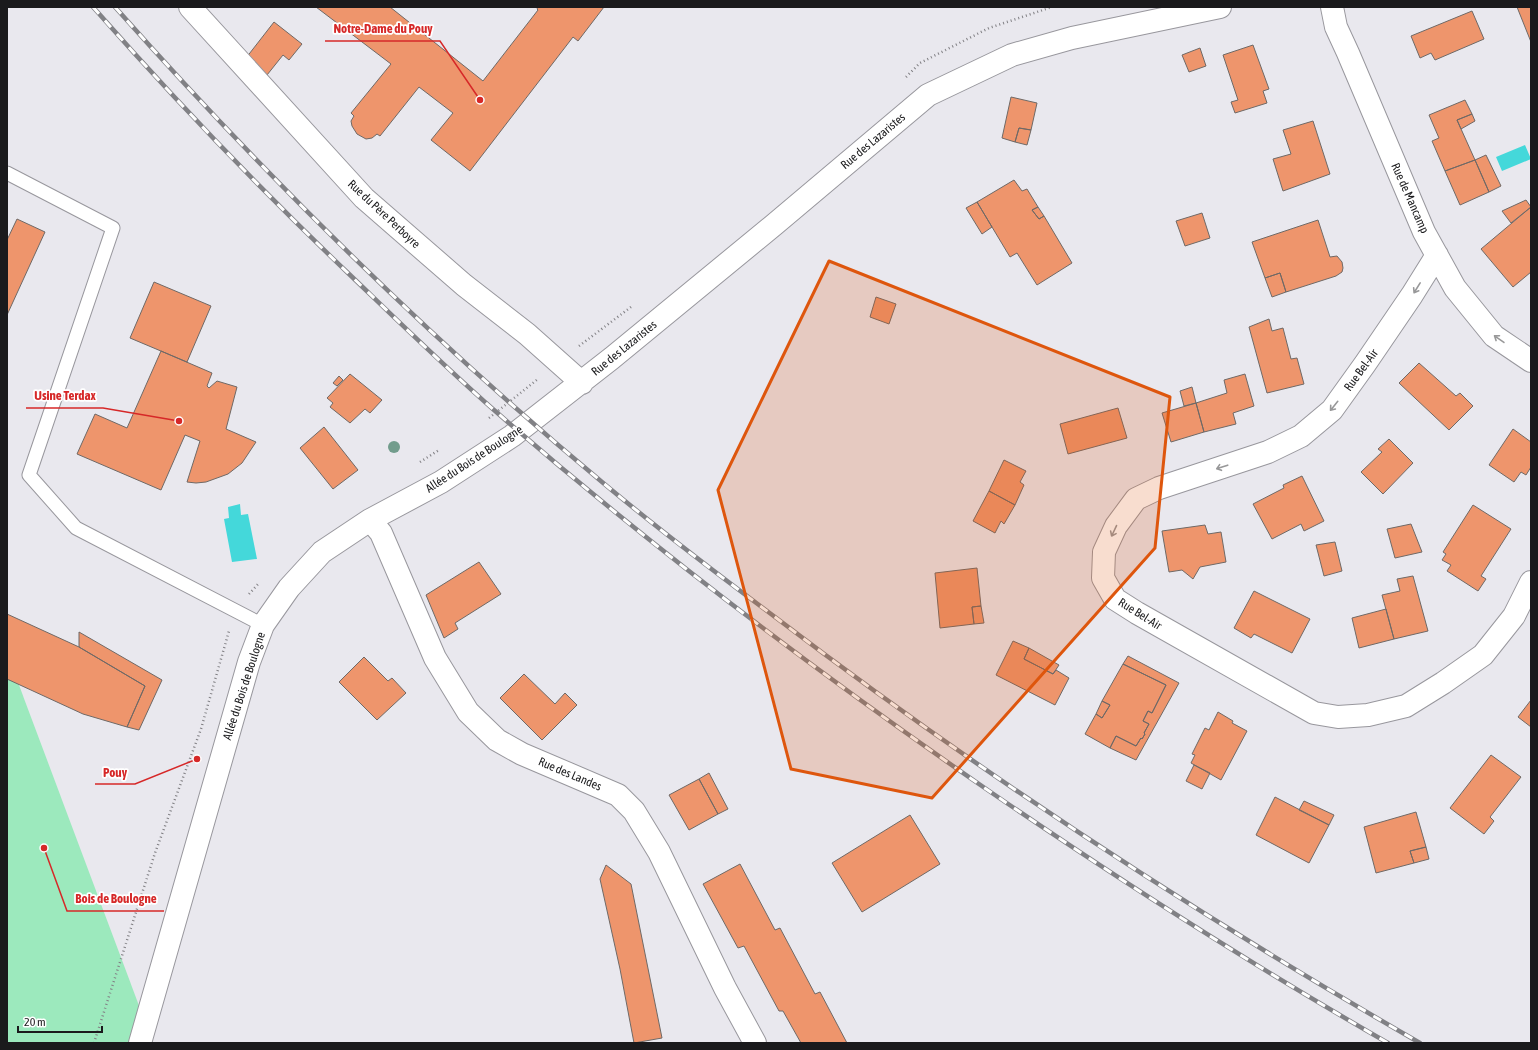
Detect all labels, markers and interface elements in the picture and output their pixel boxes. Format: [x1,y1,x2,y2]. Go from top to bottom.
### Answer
callout: Notre-Dame du Pouy [325,16,440,41]
text: Notre-Dame du Pouy [333,21,433,36]
street label: Rue des Lazaristes [838,110,908,172]
street label: Rue de Mancamp [1388,161,1432,236]
street label: Rue du Père Perboyre [345,177,423,251]
one-way arrow [1412,282,1420,294]
street label: Rue des Lazaristes [589,318,659,378]
one-way arrow [1493,335,1504,343]
street label: Rue Bel-Air [1341,346,1381,394]
callout: Usine Terdax [26,383,103,408]
text: Usine Terdax [34,388,96,403]
one-way arrow [1330,401,1338,412]
street label: Allée du Bois de Boulogne [423,422,525,496]
one-way arrow [1215,464,1228,471]
one-way arrow [1110,524,1117,536]
street label: Rue Bel-Air [1116,595,1165,633]
street label: Allée du Bois de Boulogne [220,630,268,742]
street label: Rue des Landes [536,754,604,794]
callout: Pouy [95,759,135,784]
text: Pouy [103,765,128,780]
callout: Bois de Boulogne [67,886,164,911]
text: Bois de Boulogne [75,891,157,906]
scale bar [18,1008,102,1034]
text: 20 m [24,1015,46,1029]

